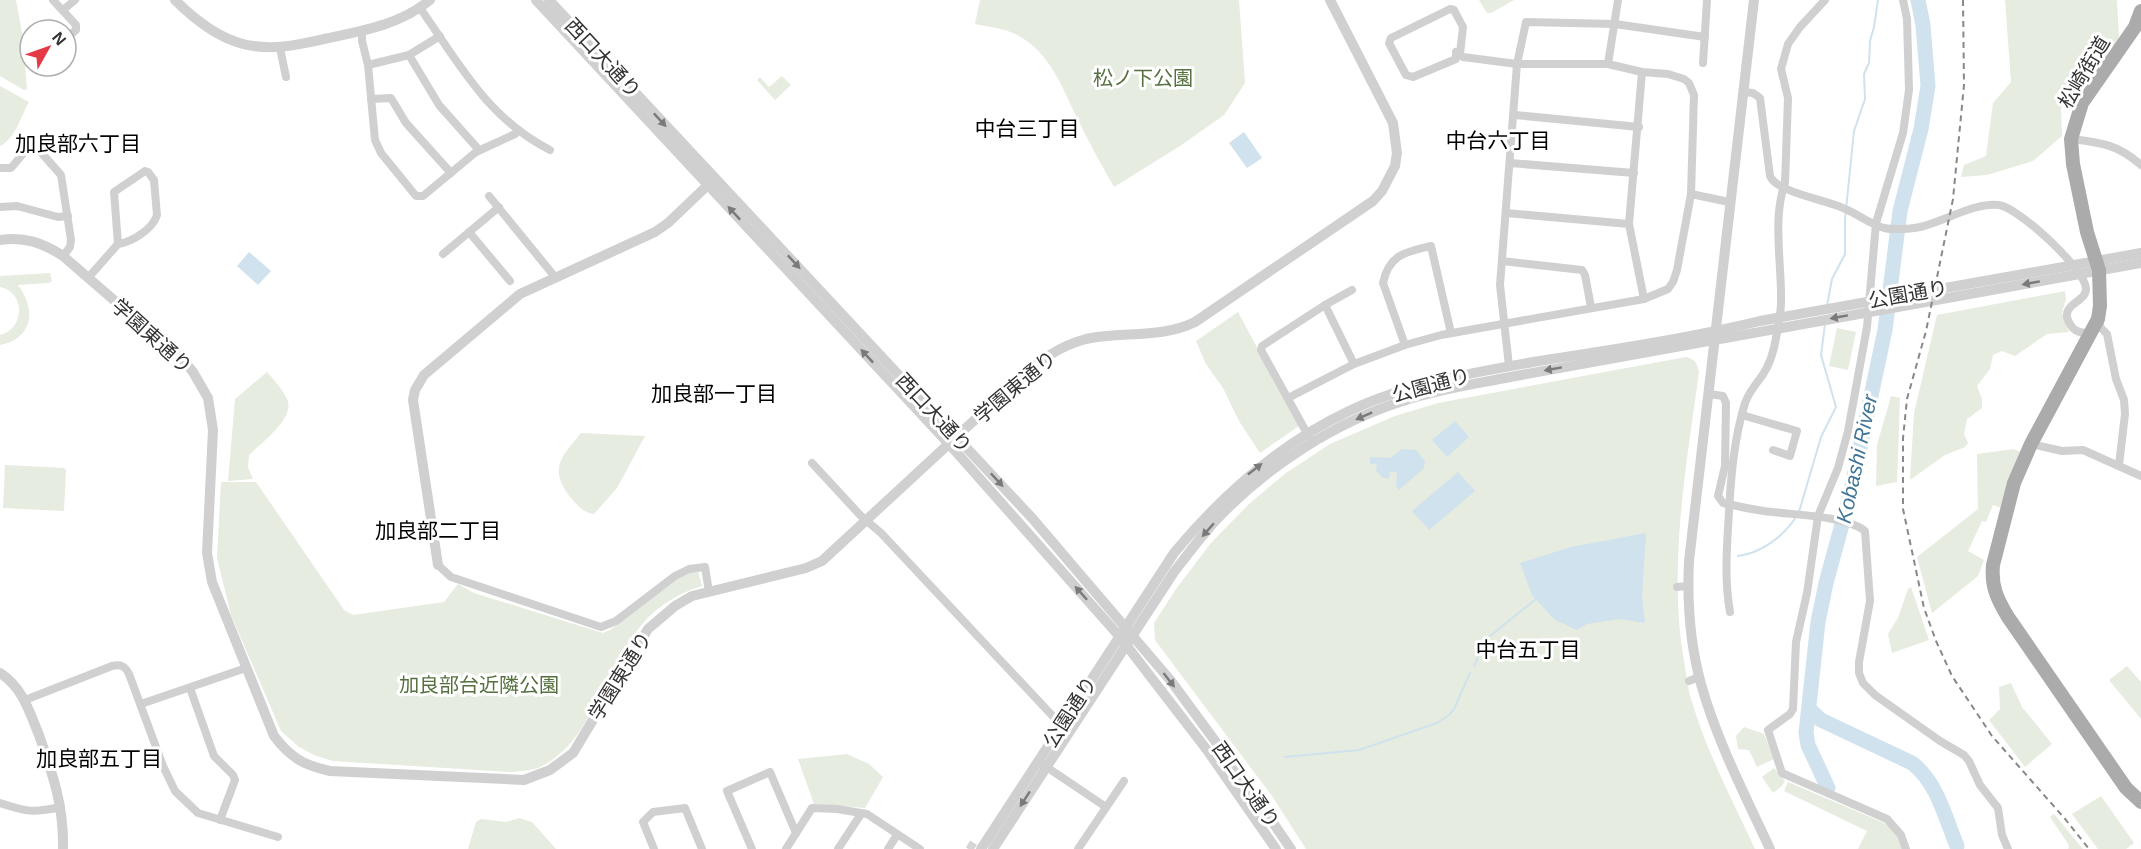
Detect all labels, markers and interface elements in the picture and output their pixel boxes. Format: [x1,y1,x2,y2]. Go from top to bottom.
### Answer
street label: 西口大通り [561,14,645,102]
north arrow [18,18,78,78]
text: N [49,29,69,49]
street label: 松崎街道 [2054,32,2114,112]
park label: 松ノ下公園 [1093,67,1193,89]
one-way arrow [653,112,667,126]
district label: 中台三丁目 [975,117,1080,140]
district label: 中台六丁目 [1446,129,1551,152]
district label: 加良部六丁目 [15,132,141,155]
one-way arrow [728,206,741,221]
one-way arrow [787,254,800,269]
street label: 公園通り [1867,276,1949,312]
one-way arrow [2021,278,2040,287]
street label: 学園東通り [107,294,197,378]
one-way arrow [1829,313,1848,322]
street label: 学園東通り [970,346,1060,428]
one-way arrow [860,348,874,363]
street label: 公園通り [1390,364,1472,406]
one-way arrow [1543,365,1562,374]
street label: 西口大通り [892,369,976,457]
district label: 加良部一丁目 [651,382,777,405]
water label: Kobashi River [1832,392,1882,525]
one-way arrow [1355,412,1373,421]
one-way arrow [1248,464,1263,476]
one-way arrow [990,472,1003,487]
district label: 加良部二丁目 [375,519,501,542]
one-way arrow [1201,522,1214,538]
one-way arrow [1075,586,1088,601]
street label: 学園東通り [584,628,656,724]
district label: 中台五丁目 [1476,638,1581,661]
street label: 公園通り [1039,672,1101,752]
one-way arrow [1163,672,1176,688]
park label: 加良部台近隣公園 [399,674,559,696]
street label: 西口大通り [1208,738,1284,832]
district label: 加良部五丁目 [36,747,162,770]
one-way arrow [1020,791,1031,807]

